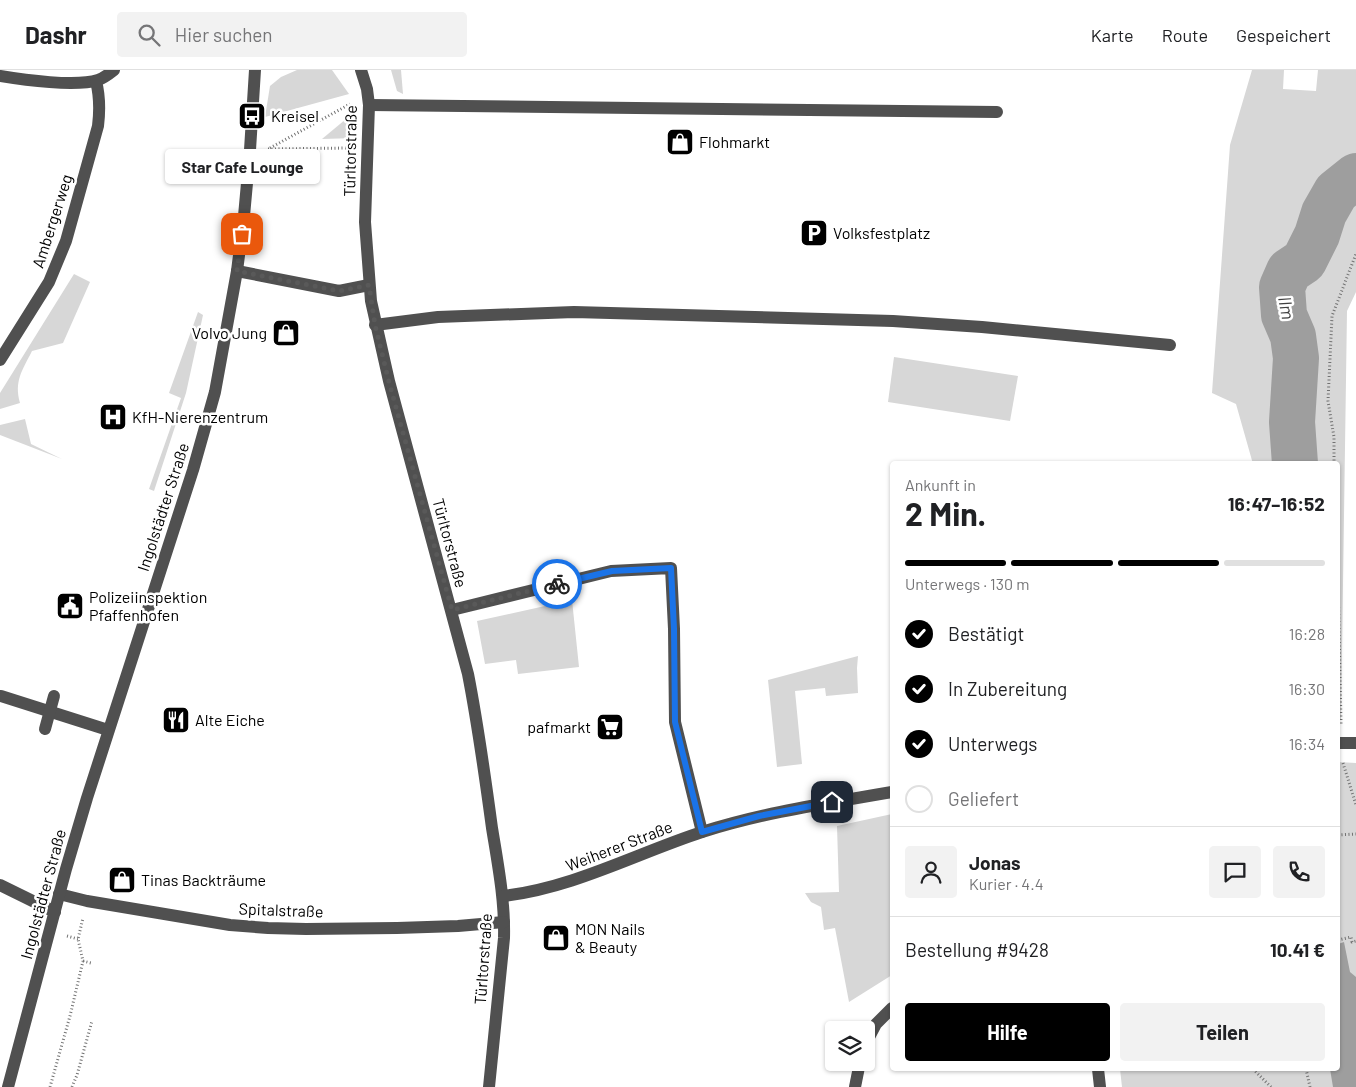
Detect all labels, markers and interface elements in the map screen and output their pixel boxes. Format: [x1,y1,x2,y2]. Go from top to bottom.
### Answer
search box [117,12,467,57]
text: Dashr [25,20,87,49]
icon: search [135,21,163,49]
text: Hier suchen [175,23,273,46]
text: Karte [1091,24,1134,46]
text: Route [1162,24,1208,46]
text: Gespeichert [1236,24,1331,46]
bus stop icon: Kreisel [237,101,267,131]
street label: Türltorstraße [339,105,360,197]
place label: Kreisel [271,106,319,125]
shop icon: Flohmarkt [665,127,695,157]
place label: Flohmarkt [699,132,770,151]
callout: Star Cafe Lounge [164,149,320,184]
text: Star Cafe Lounge [181,157,304,176]
street label: Ambergerweg [27,172,76,270]
pin [221,213,263,255]
parking icon: Volksfestplatz [799,218,829,248]
icon: bag [228,220,256,248]
place label: Volksfestplatz [833,223,930,242]
water label: Ilm [1274,294,1300,321]
shop icon: Volvo Jung [271,318,301,348]
place label: Volvo Jung [192,323,267,342]
hospital icon: KfH-Nierenzentrum [98,402,128,432]
place label: KfH-Nierenzentrum [132,407,268,426]
street label: Ingolstädter Straße [133,440,192,573]
text: Ankunft in [905,475,976,494]
text: 16:47–16:52 [1228,492,1325,515]
text: 2 Min. [905,494,986,532]
street label: Türltorstraße [429,496,472,590]
courier [532,559,582,609]
icon: bike [543,570,571,598]
text: Unterwegs · 130 m [905,574,1029,593]
place label: Polizeiinspektion Pfaffenhofen [89,587,207,624]
public building icon: Polizeiinspektion Pfaffenhofen [55,591,85,621]
icon: check [905,620,933,648]
text: Bestätigt [948,622,1024,645]
text: 16:28 [1289,624,1325,643]
icon: check [905,675,933,703]
text: In Zubereitung [948,677,1067,700]
text: 16:30 [1288,679,1325,698]
restaurant icon: Alte Eiche [161,705,191,735]
place label: Alte Eiche [195,710,265,729]
supermarket icon: pafmarkt [595,712,625,742]
place label: pafmarkt [527,717,591,736]
icon: check [905,730,933,758]
text: Unterwegs [948,732,1037,755]
text: 16:34 [1289,734,1325,753]
pin [811,781,853,823]
text: Geliefert [948,787,1019,810]
icon: home [818,788,846,816]
street label: Weiherer Straße [563,816,675,875]
street label: Ingolstädter Straße [16,827,69,961]
button: person [905,846,957,898]
button: chat [1209,846,1261,898]
button: phone [1273,846,1325,898]
text: Jonas [969,851,1021,874]
shop icon: Tinas Backträume [107,865,137,895]
place label: Tinas Backträume [141,870,266,889]
text: Kurier · 4.4 [969,874,1043,893]
street label: Spitalstraße [238,899,324,920]
street label: Türltorstraße [470,913,495,1005]
place label: MON Nails & Beauty [575,919,645,956]
shop icon: MON Nails & Beauty [541,923,571,953]
text: Bestellung #9428 [905,938,1049,961]
text: 10.41 € [1270,938,1325,961]
button: Hilfe [905,1003,1110,1061]
button: Teilen [1120,1003,1325,1061]
map controls [825,1021,875,1071]
button: layers [825,1021,875,1071]

